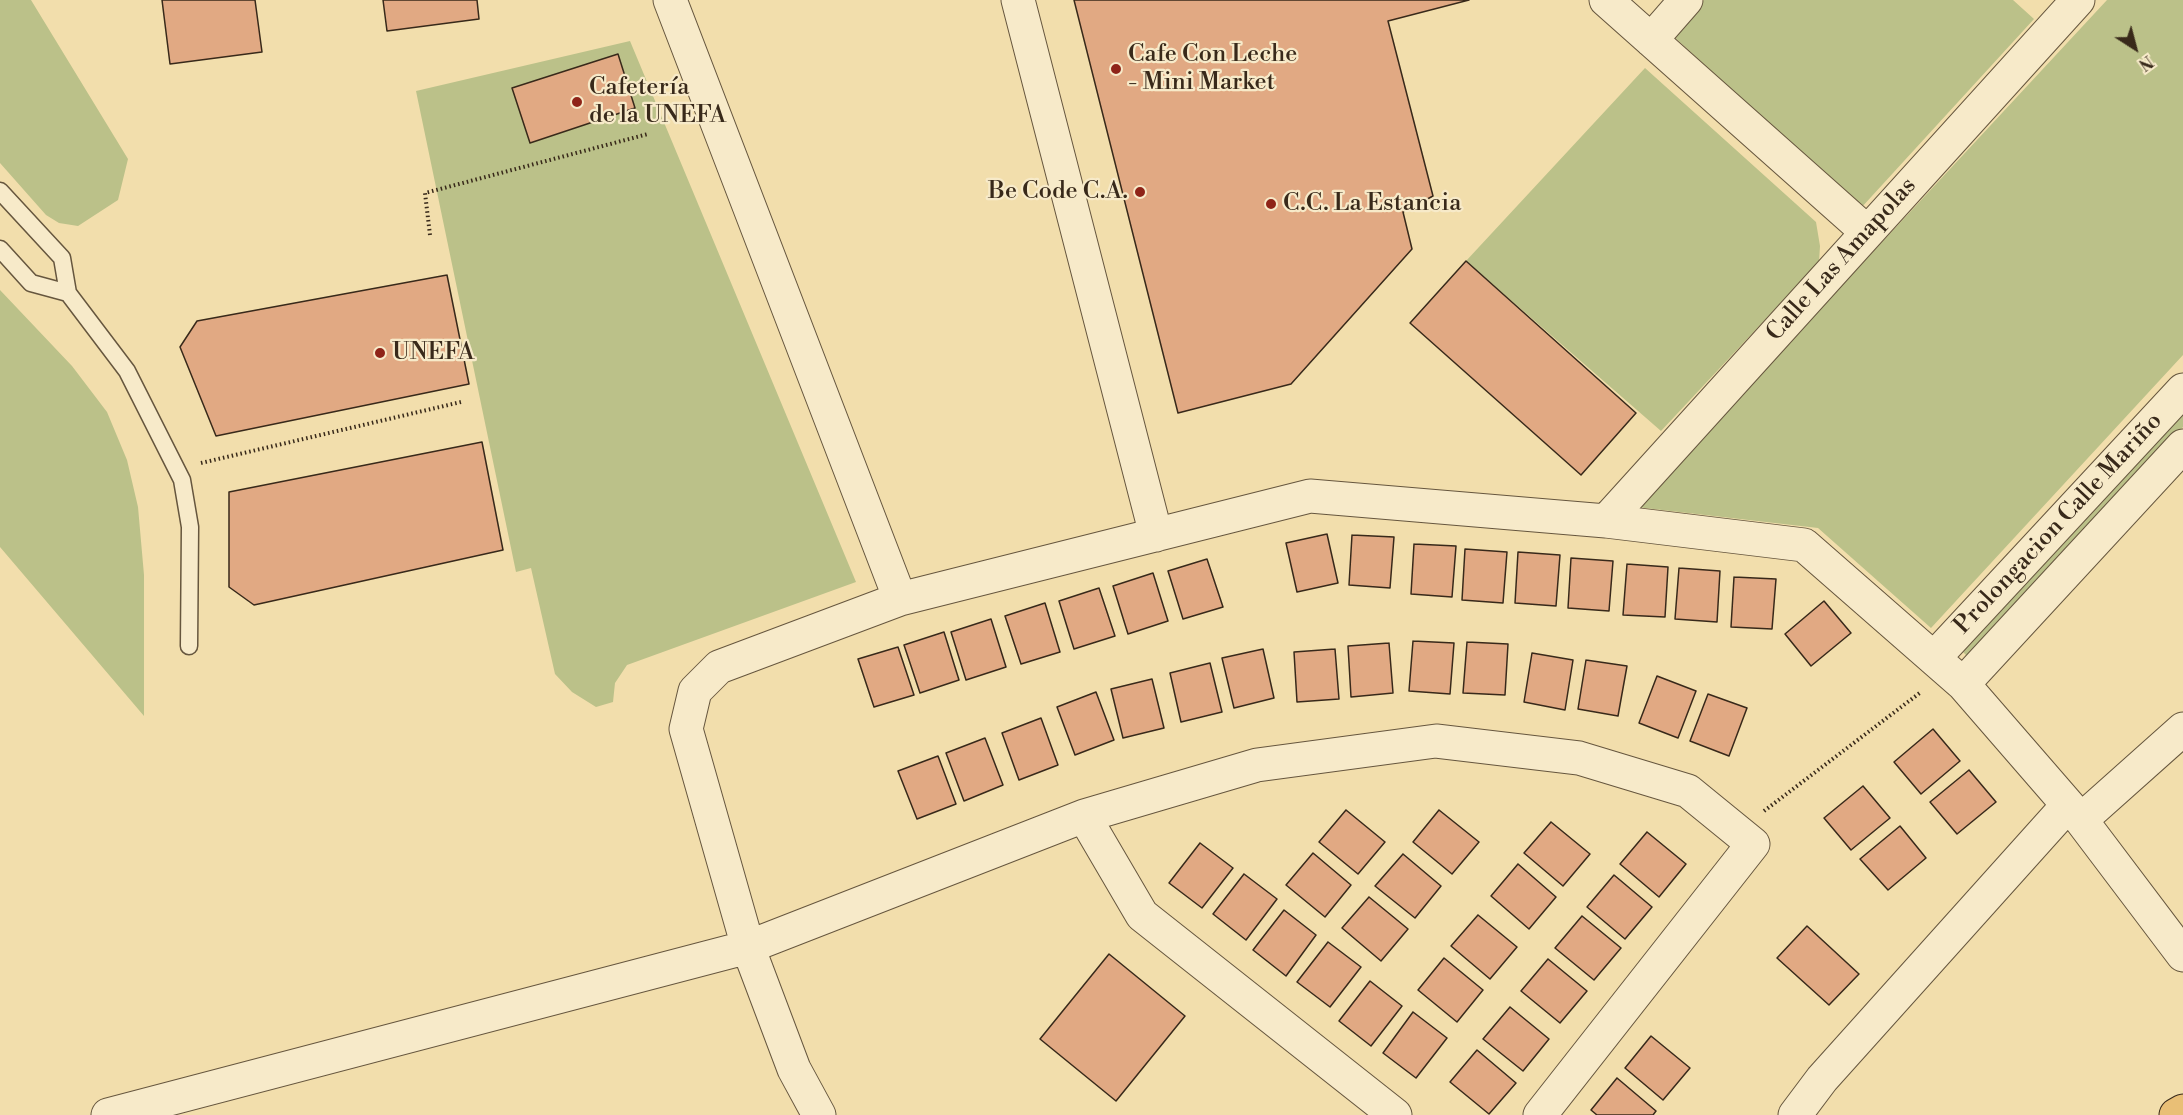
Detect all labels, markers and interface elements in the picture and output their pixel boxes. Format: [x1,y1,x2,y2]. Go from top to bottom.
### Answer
north arrow [2105,18,2165,78]
place label: Cafe Con Leche - Mini Market [1128,41,1297,97]
text: N [2135,51,2157,74]
marker: Cafe Con Leche - Mini Market [1109,62,1123,76]
place label: Cafetería de la UNEFA [589,74,726,130]
marker: Cafetería de la UNEFA [570,95,584,109]
street label: Calle Las Amapolas [1761,172,1923,348]
place label: Be Code C.A. [988,178,1128,206]
marker: Be Code C.A. [1133,185,1147,199]
place label: C.C. La Estancia [1283,190,1461,218]
marker: C.C. La Estancia [1264,197,1278,211]
place label: UNEFA [392,339,474,367]
marker: UNEFA [373,346,387,360]
street label: Prolongacion Calle Mariño [1949,407,2169,641]

